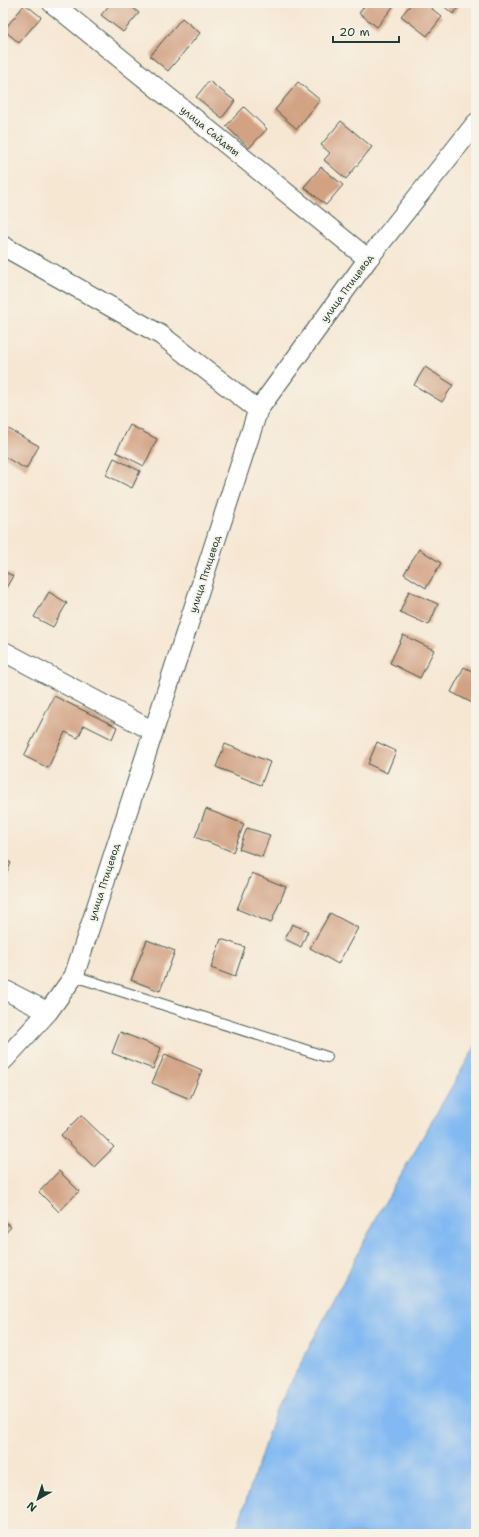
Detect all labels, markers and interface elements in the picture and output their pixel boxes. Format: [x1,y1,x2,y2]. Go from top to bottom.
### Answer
scale bar [333,18,399,44]
text: 20 m [339,24,370,40]
street label: улица Сайдыы [177,103,243,159]
street label: улица Птицевод [318,251,376,324]
street label: улица Птицевод [186,533,224,614]
street label: улица Птицевод [85,841,123,922]
north arrow [18,1479,58,1519]
text: N [24,1498,40,1515]

